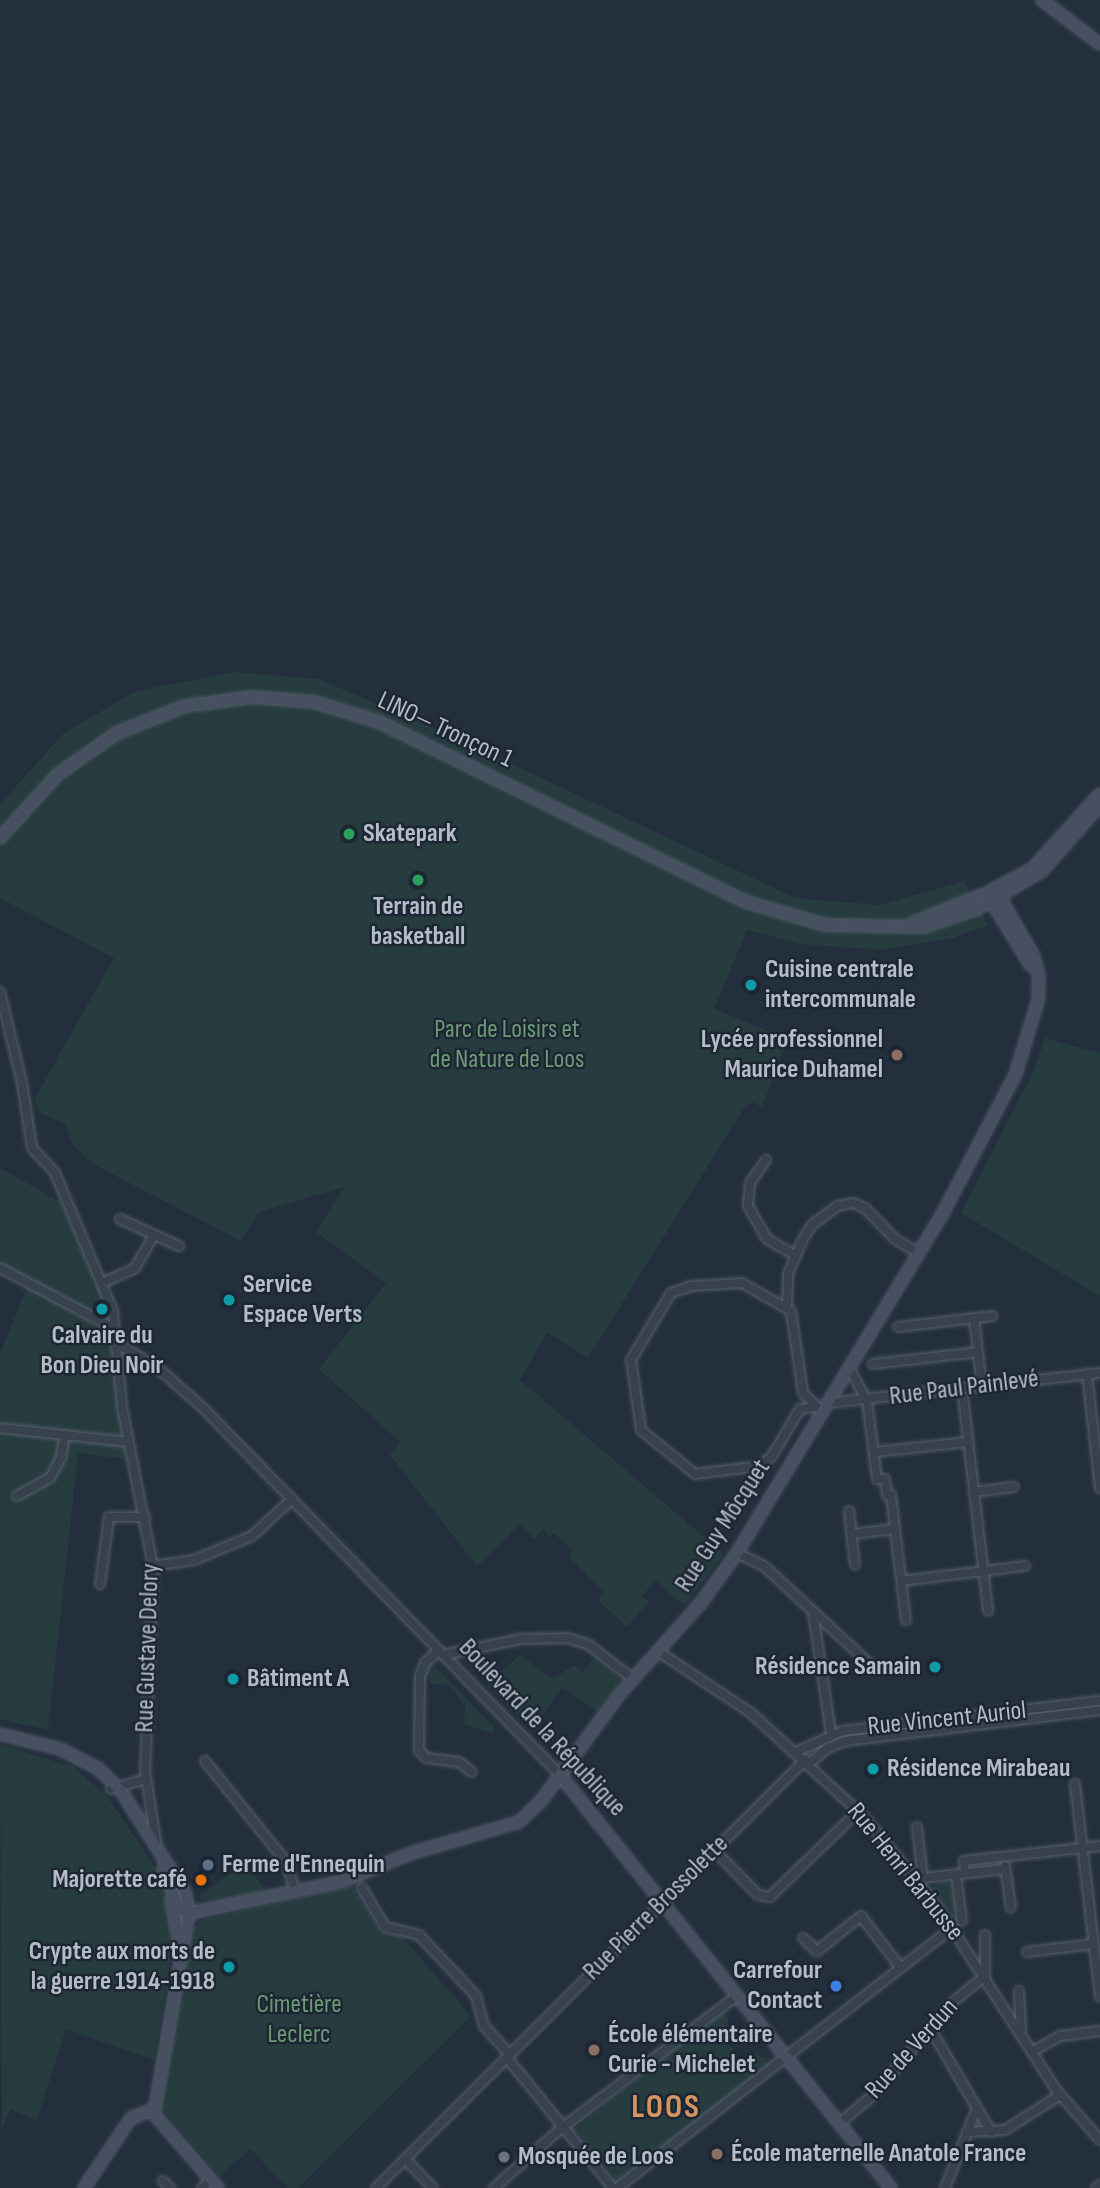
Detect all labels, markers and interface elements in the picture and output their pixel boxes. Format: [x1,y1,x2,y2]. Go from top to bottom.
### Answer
street label: LINO— Tronçon 1 [373,685,517,775]
place label: Skatepark [363,818,457,850]
marker: Skatepark [341,826,357,842]
marker: Terrain de basketball [410,872,426,888]
place label: Terrain de basketball [371,891,465,953]
place label: Cuisine centrale intercommunale [765,954,916,1016]
marker: Cuisine centrale intercommunale [743,977,759,993]
park label: Parc de Loisirs et de Nature de Loos [430,1014,584,1076]
place label: Lycée professionnel Maurice Duhamel [701,1024,883,1086]
marker: Lycée professionnel Maurice Duhamel [889,1047,905,1063]
place label: Service Espace Verts [243,1269,362,1330]
marker: Service Espace Verts [221,1292,237,1308]
marker: Calvaire du Bon Dieu Noir [94,1301,110,1317]
place label: Calvaire du Bon Dieu Noir [40,1320,164,1382]
street label: Rue Paul Painlevé [888,1363,1040,1413]
street label: Rue Guy Môcquet [669,1454,777,1598]
street label: Rue Gustave Delory [129,1563,167,1733]
street label: Boulevard de la République [452,1633,632,1823]
place label: Résidence Samain [755,1651,921,1683]
marker: Résidence Samain [927,1659,943,1675]
place label: Bâtiment A [247,1663,349,1695]
marker: Bâtiment A [225,1671,241,1687]
street label: Rue Vincent Auriol [866,1695,1028,1743]
place label: Résidence Mirabeau [887,1753,1070,1785]
marker: Résidence Mirabeau [865,1761,881,1777]
street label: Rue Henri Barbusse [840,1797,970,1947]
street label: Rue Pierre Brossolette [577,1829,735,1987]
place label: Ferme d'Ennequin [222,1849,385,1881]
marker: Ferme d'Ennequin [200,1857,216,1873]
place label: Majorette café [52,1864,187,1896]
marker: Majorette café [193,1872,209,1888]
place label: Crypte aux morts de la guerre 1914-1918 [29,1936,215,1997]
place label: Carrefour Contact [733,1955,822,2016]
marker: Crypte aux morts de la guerre 1914-1918 [221,1959,237,1975]
marker: Carrefour Contact [828,1978,844,1994]
park label: Cimetière Leclerc [256,1989,342,2050]
street label: Rue de Verdun [859,1992,965,2106]
place label: École élémentaire Curie - Michelet [608,2019,773,2080]
marker: École élémentaire Curie - Michelet [586,2042,602,2058]
district label: LOOS [632,2088,700,2128]
place label: École maternelle Anatole France [731,2138,1026,2170]
place label: Mosquée de Loos [518,2141,674,2173]
marker: École maternelle Anatole France [709,2146,725,2162]
marker: Mosquée de Loos [496,2149,512,2165]

